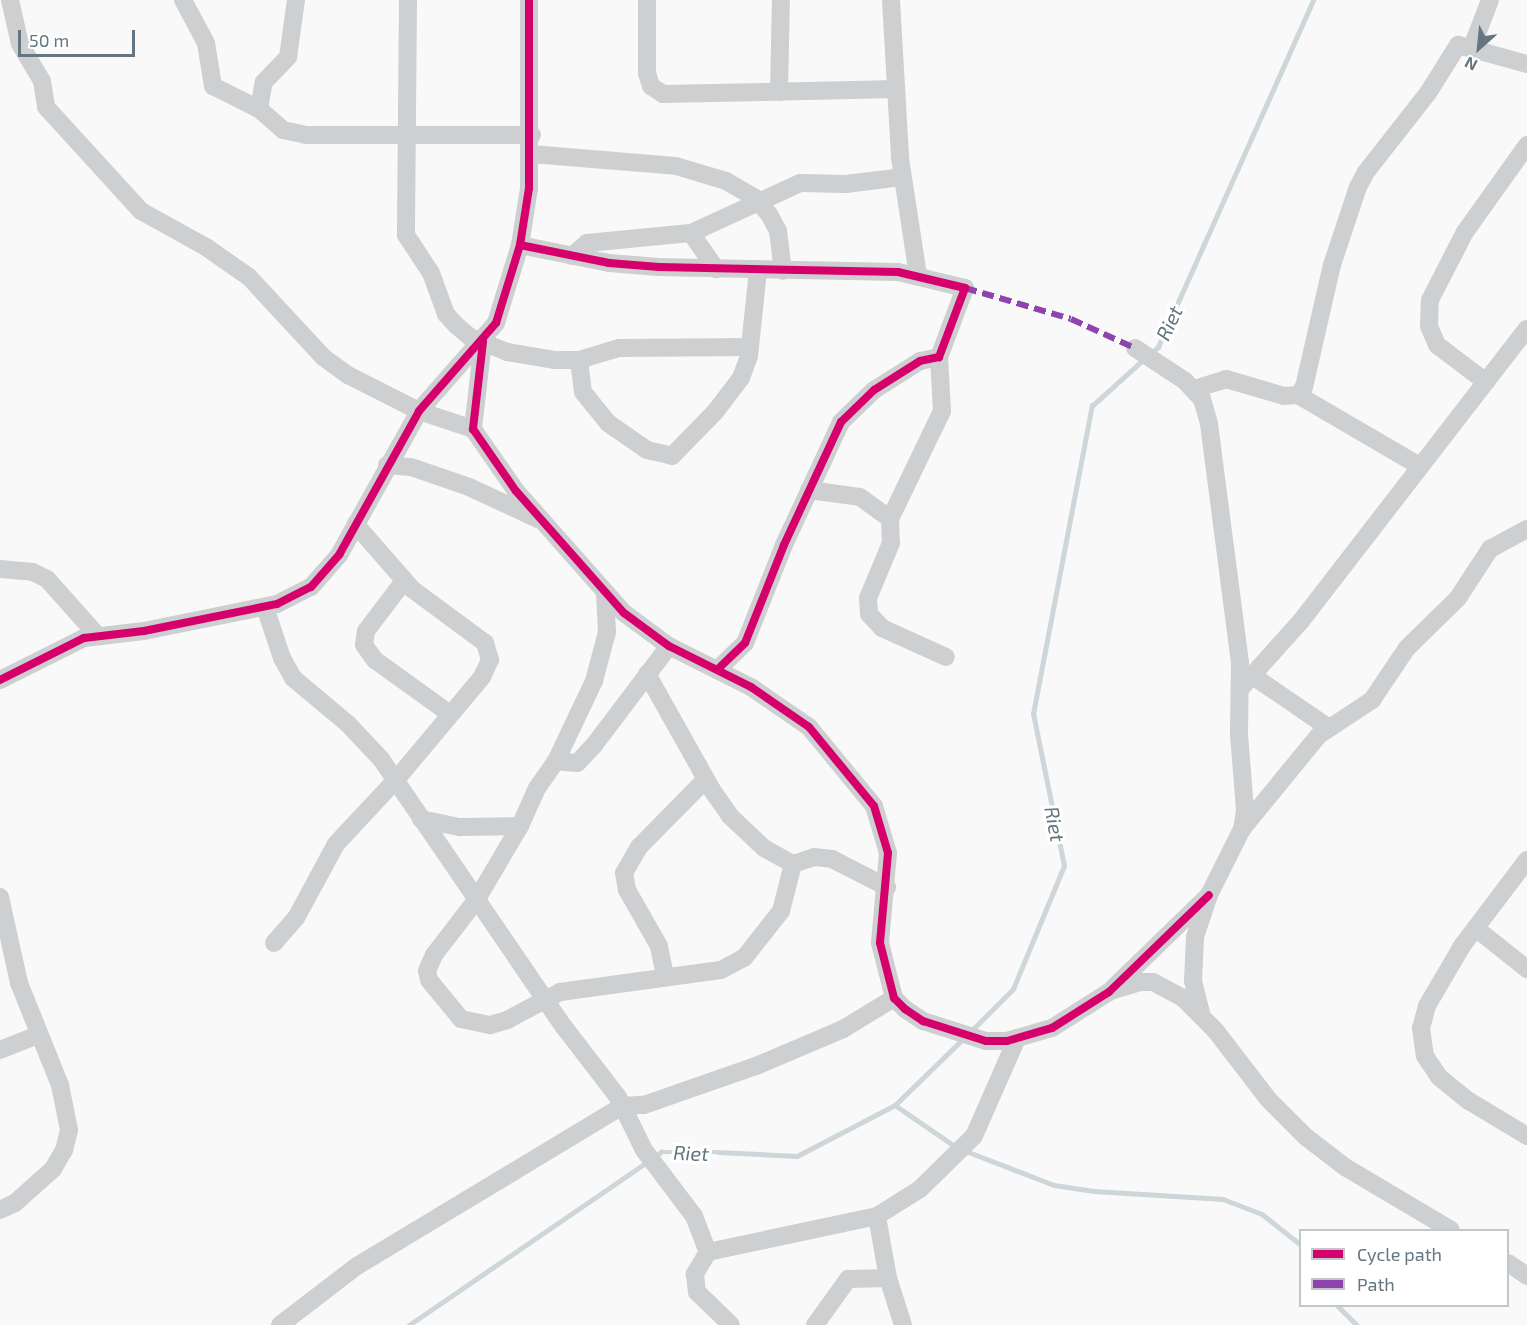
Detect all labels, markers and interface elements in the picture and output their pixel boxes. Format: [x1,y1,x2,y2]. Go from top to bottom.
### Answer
scale bar [21,18,138,56]
north arrow [1449,18,1509,78]
text: 50 m [29,29,69,51]
text: N [1461,53,1480,76]
water label: Riet [1151,302,1187,344]
water label: Riet [1040,804,1070,844]
water label: Riet [673,1140,709,1166]
legend [1299,1229,1509,1307]
text: Cycle path [1357,1243,1442,1265]
text: Path [1357,1273,1395,1295]

